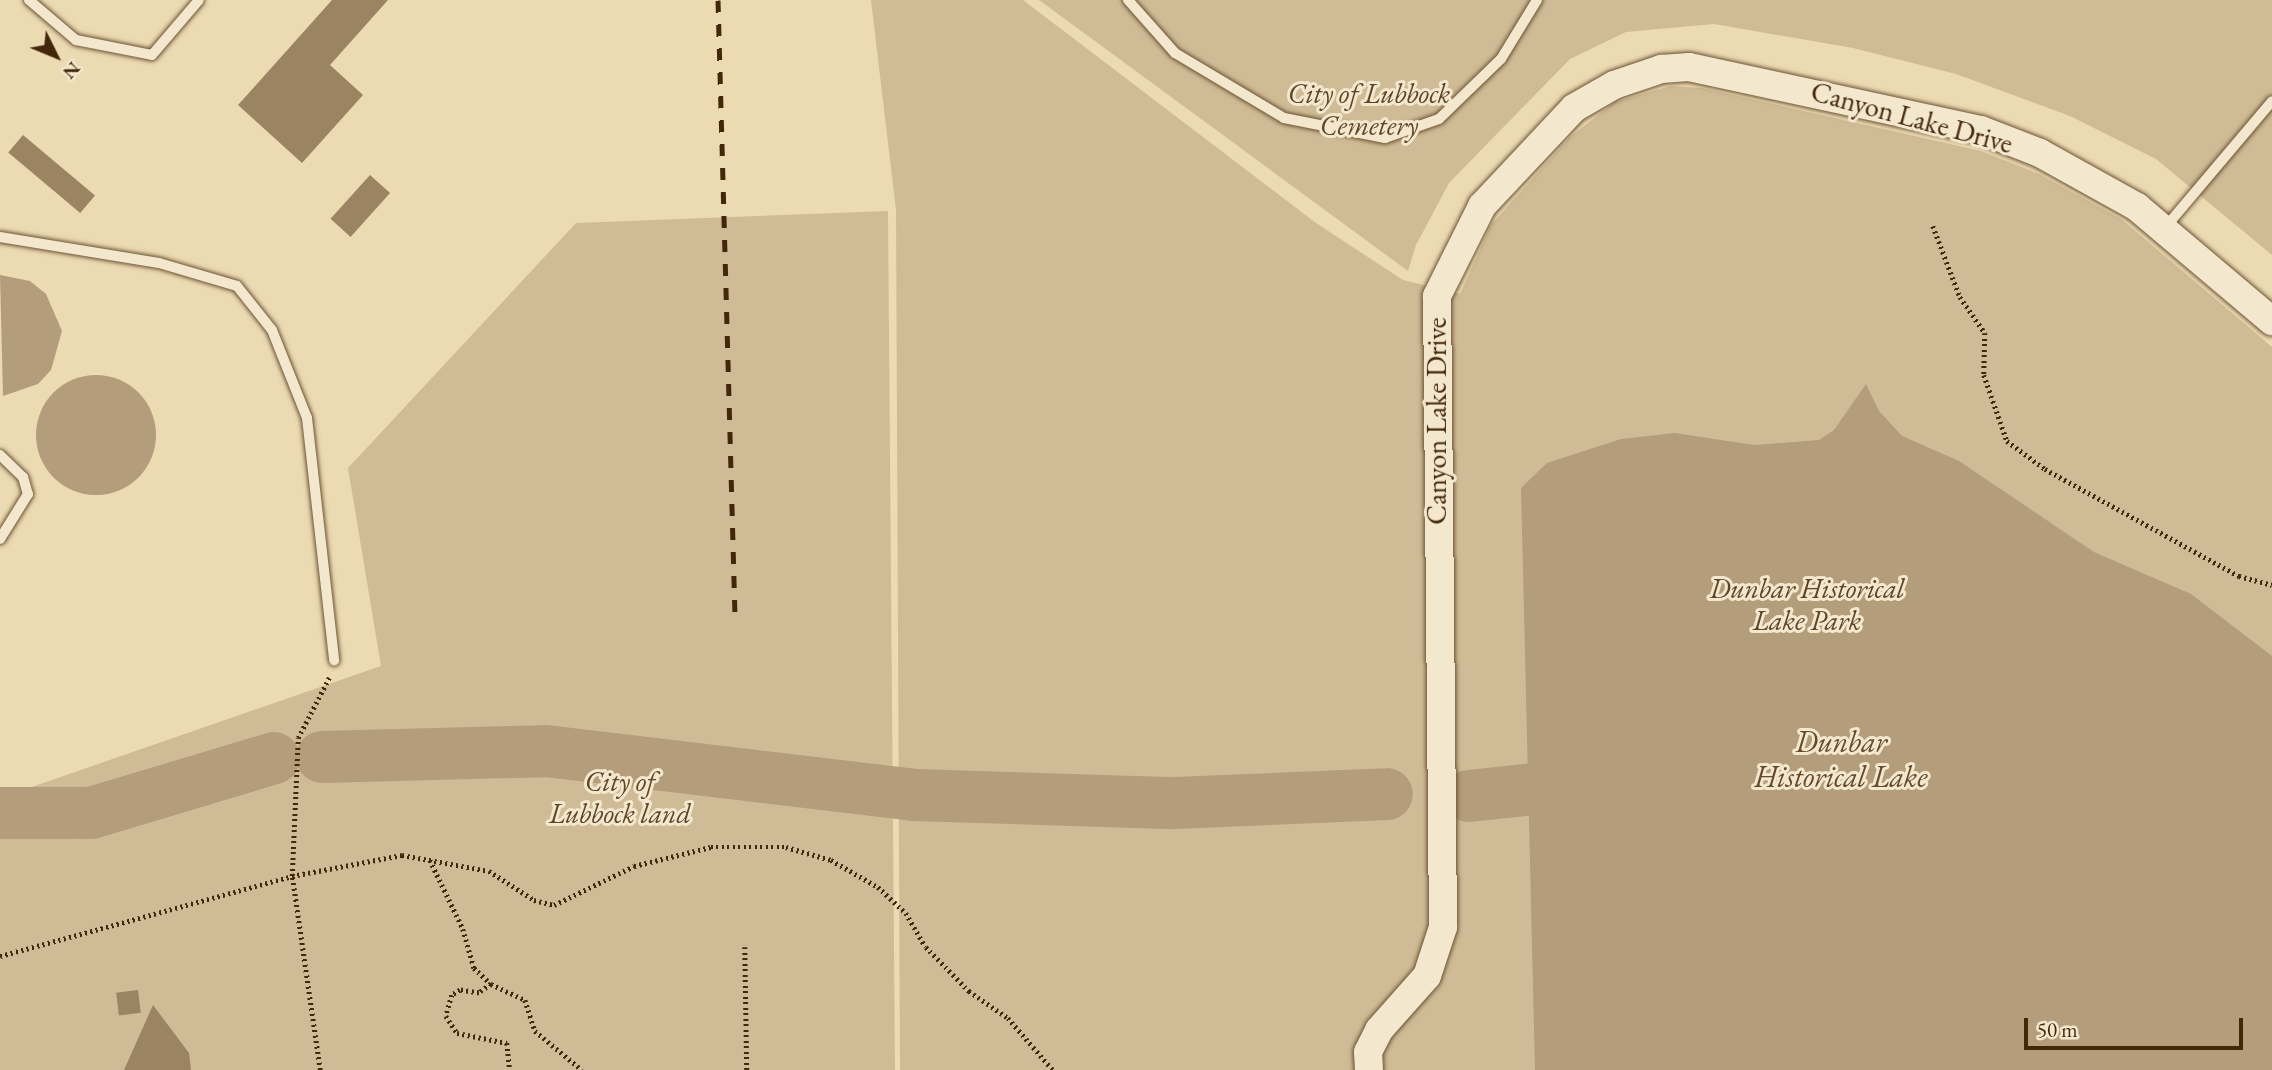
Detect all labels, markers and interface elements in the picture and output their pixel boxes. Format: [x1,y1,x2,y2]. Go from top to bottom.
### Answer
north arrow [21,21,91,91]
text: N [57,57,86,85]
street label: Canyon Lake Drive [1807,74,2017,160]
park label: City of Lubbock Cemetery [1288,76,1450,142]
street label: Canyon Lake Drive [1419,317,1453,525]
park label: Dunbar Historical Lake Park [1709,571,1905,637]
water label: Dunbar Historical Lake [1755,724,1927,794]
park label: City of Lubbock land [549,764,691,830]
scale bar [2027,1004,2246,1048]
text: 50 m [2037,1016,2078,1043]

